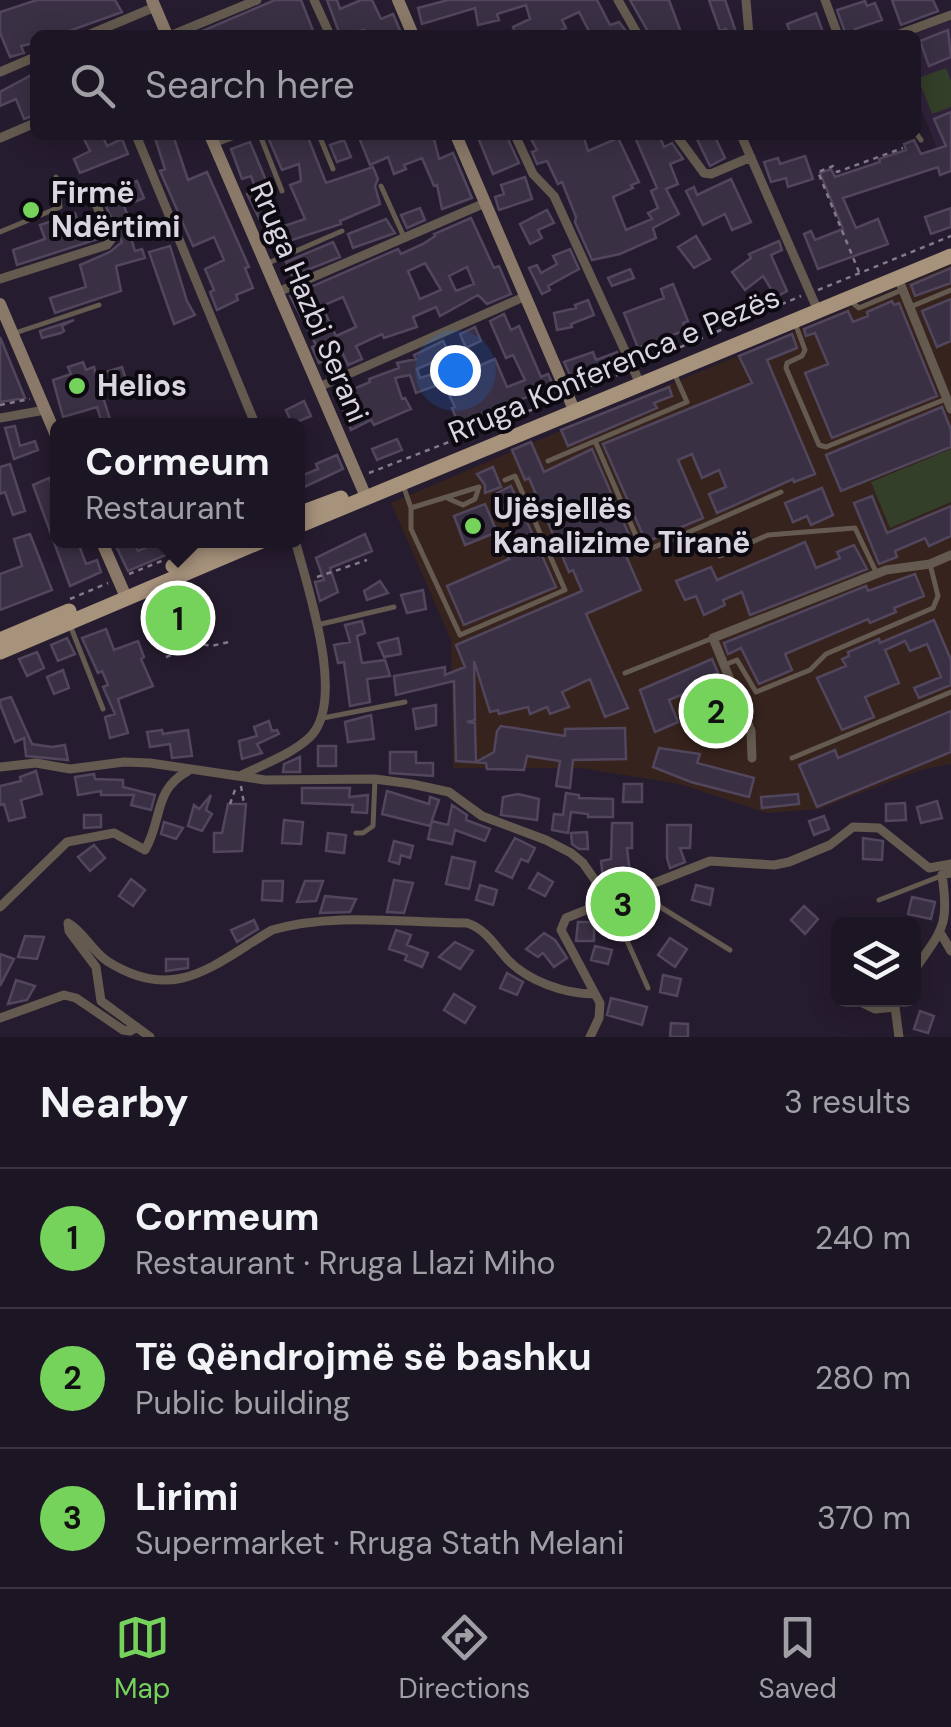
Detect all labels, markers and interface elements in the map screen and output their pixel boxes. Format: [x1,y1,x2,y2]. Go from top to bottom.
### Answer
search box [30,30,921,140]
icon: search [65,58,120,113]
text: Search here [145,60,355,110]
place label: Firmë Ndërtimi [51,173,181,246]
street label: Rruga Hazbi Serani [241,175,378,428]
marker: Firmë Ndërtimi [20,199,42,221]
street label: Rruga Konferenca e Pezës [442,277,785,452]
your location [430,345,481,396]
place label: Helios [97,366,187,405]
marker: Helios [66,375,88,397]
popup [50,418,305,548]
text: Cormeum [85,437,270,487]
text: Restaurant [85,487,245,529]
place label: Ujësjellës Kanalizime Tiranë [493,489,750,562]
marker: Ujësjellës Kanalizime Tiranë [462,515,484,537]
pin: 1 [146,580,210,656]
pin: 2 [684,674,748,748]
pin: 3 [590,866,656,942]
map controls [831,917,921,1007]
button: layers [831,917,921,1007]
text: Nearby [40,1075,189,1130]
text: 3 results [784,1081,911,1123]
text: Cormeum [135,1192,320,1242]
text: 1 [67,1217,78,1259]
text: 240 m [815,1217,911,1259]
text: Restaurant · Rruga Llazi Miho [135,1242,556,1284]
text: Të Qëndrojmë së bashku [135,1332,592,1382]
text: 2 [63,1357,82,1399]
text: 280 m [815,1357,911,1399]
text: Public building [135,1382,351,1424]
text: Lirimi [135,1472,239,1522]
text: 3 [63,1497,82,1539]
text: 370 m [817,1497,911,1539]
text: Supermarket · Rruga Stath Melani [135,1522,624,1564]
tab: Map [114,1610,170,1707]
tab: Directions [399,1610,530,1707]
tab: Saved [758,1610,837,1707]

